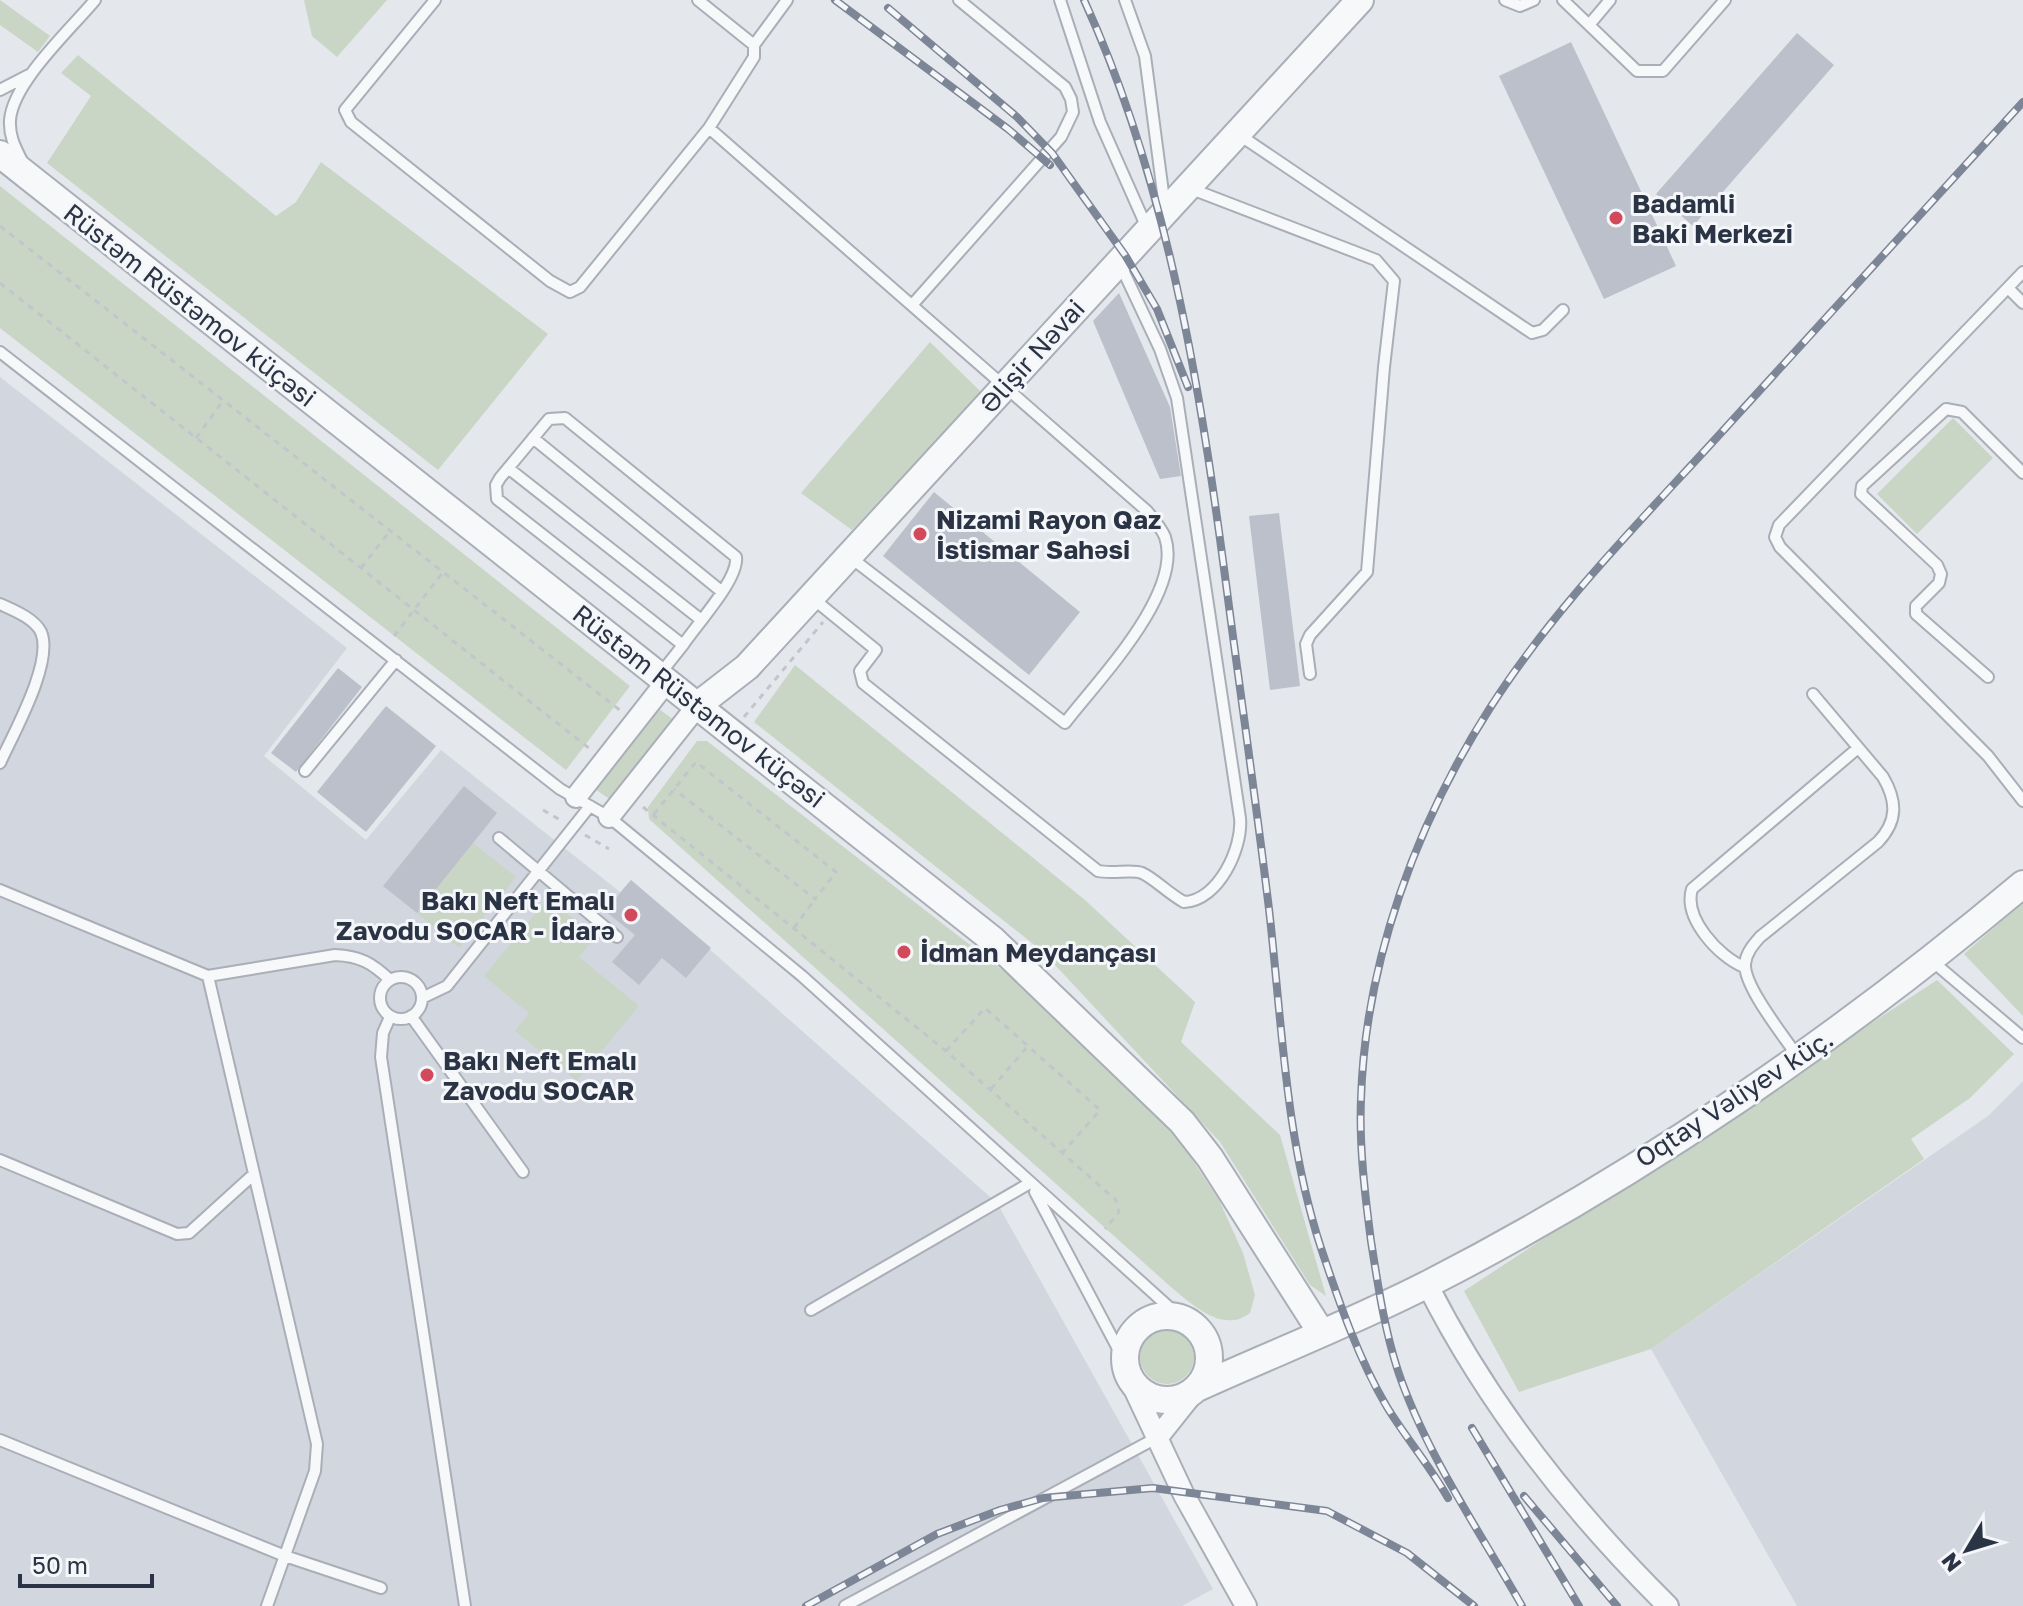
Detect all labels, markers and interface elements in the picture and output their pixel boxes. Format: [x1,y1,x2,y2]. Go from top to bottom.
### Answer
place label: Badamli Baki Merkezi [1632,188,1793,249]
street label: Rüstəm Rüstəmov küçəsi [58,197,322,413]
marker: Badamli Baki Merkezi [1607,209,1625,227]
street label: Əlişir Nəvai [973,293,1091,419]
place label: Nizami Rayon Qaz İstismar Sahəsi [936,504,1161,565]
marker: Nizami Rayon Qaz İstismar Sahəsi [911,525,929,543]
street label: Rüstəm Rüstəmov küçəsi [567,598,831,814]
place label: Bakı Neft Emalı Zavodu SOCAR - İdarə [336,885,615,946]
marker: Bakı Neft Emalı Zavodu SOCAR - İdarə [622,906,640,924]
place label: İdman Meydançası [920,937,1156,968]
marker: İdman Meydançası [895,943,913,961]
street label: Oqtay Vəliyev küç. [1629,1022,1839,1174]
place label: Bakı Neft Emalı Zavodu SOCAR [443,1045,637,1106]
marker: Bakı Neft Emalı Zavodu SOCAR [418,1066,436,1084]
north arrow [1927,1510,2007,1590]
scale bar [20,1538,152,1588]
text: N [1935,1548,1967,1578]
text: 50 m [32,1550,88,1579]

